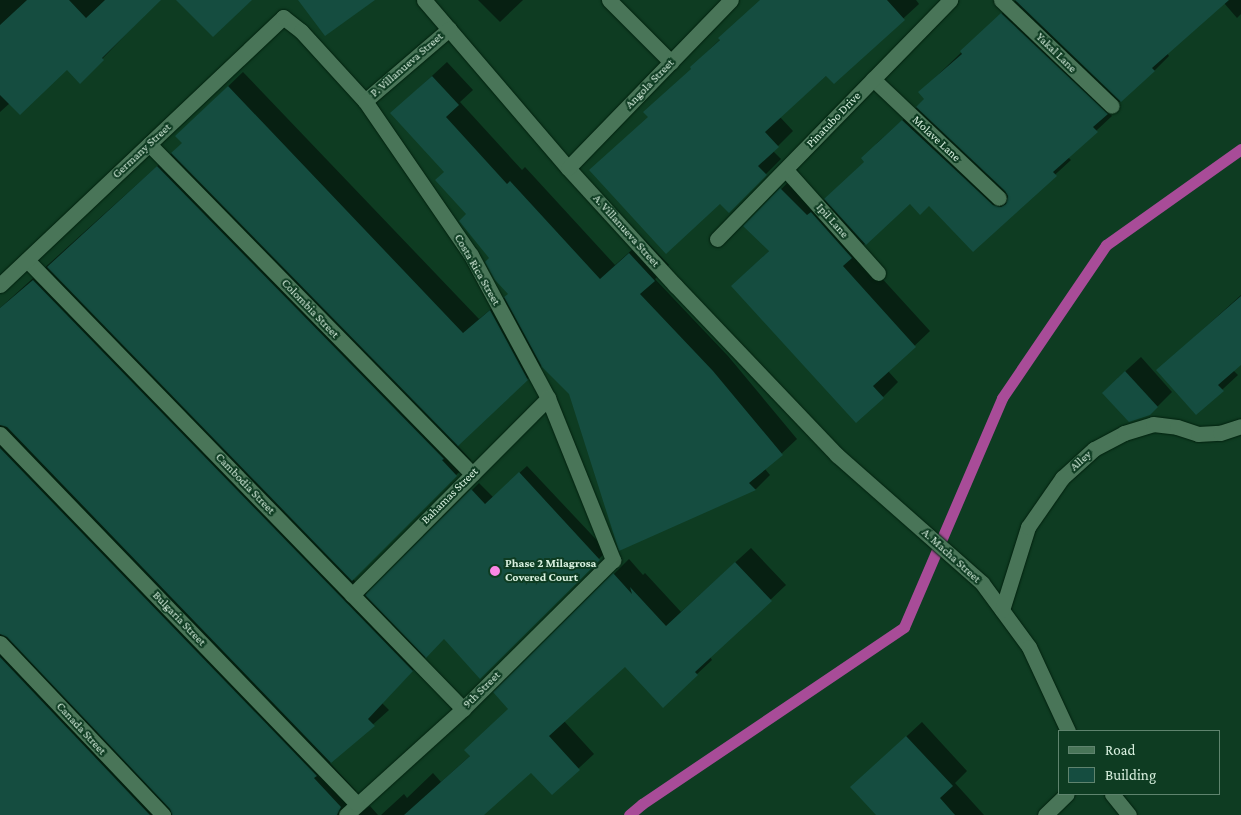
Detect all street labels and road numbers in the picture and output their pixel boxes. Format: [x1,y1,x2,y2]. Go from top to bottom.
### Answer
street label: P. Villanueva Street [368,29,446,101]
street label: Yakal Lane [1033,30,1079,76]
street label: Angola Street [623,56,677,112]
street label: Pinatubo Drive [804,89,864,151]
street label: Molave Lane [909,113,963,165]
street label: Germany Street [110,120,174,182]
street label: A. Villanueva Street [590,192,662,270]
street label: Ipil Lane [813,201,851,241]
street label: Costa Rica Street [451,232,503,308]
street label: Colombia Street [278,276,342,342]
street label: Alley [1067,448,1095,474]
street label: Cambodia Street [212,450,278,518]
street label: Bahamas Street [419,465,481,527]
street label: A. Macha Street [918,526,984,586]
street label: Bulgaria Street [149,589,209,649]
street label: 9th Street [460,668,504,712]
street label: Canada Street [53,700,109,758]

